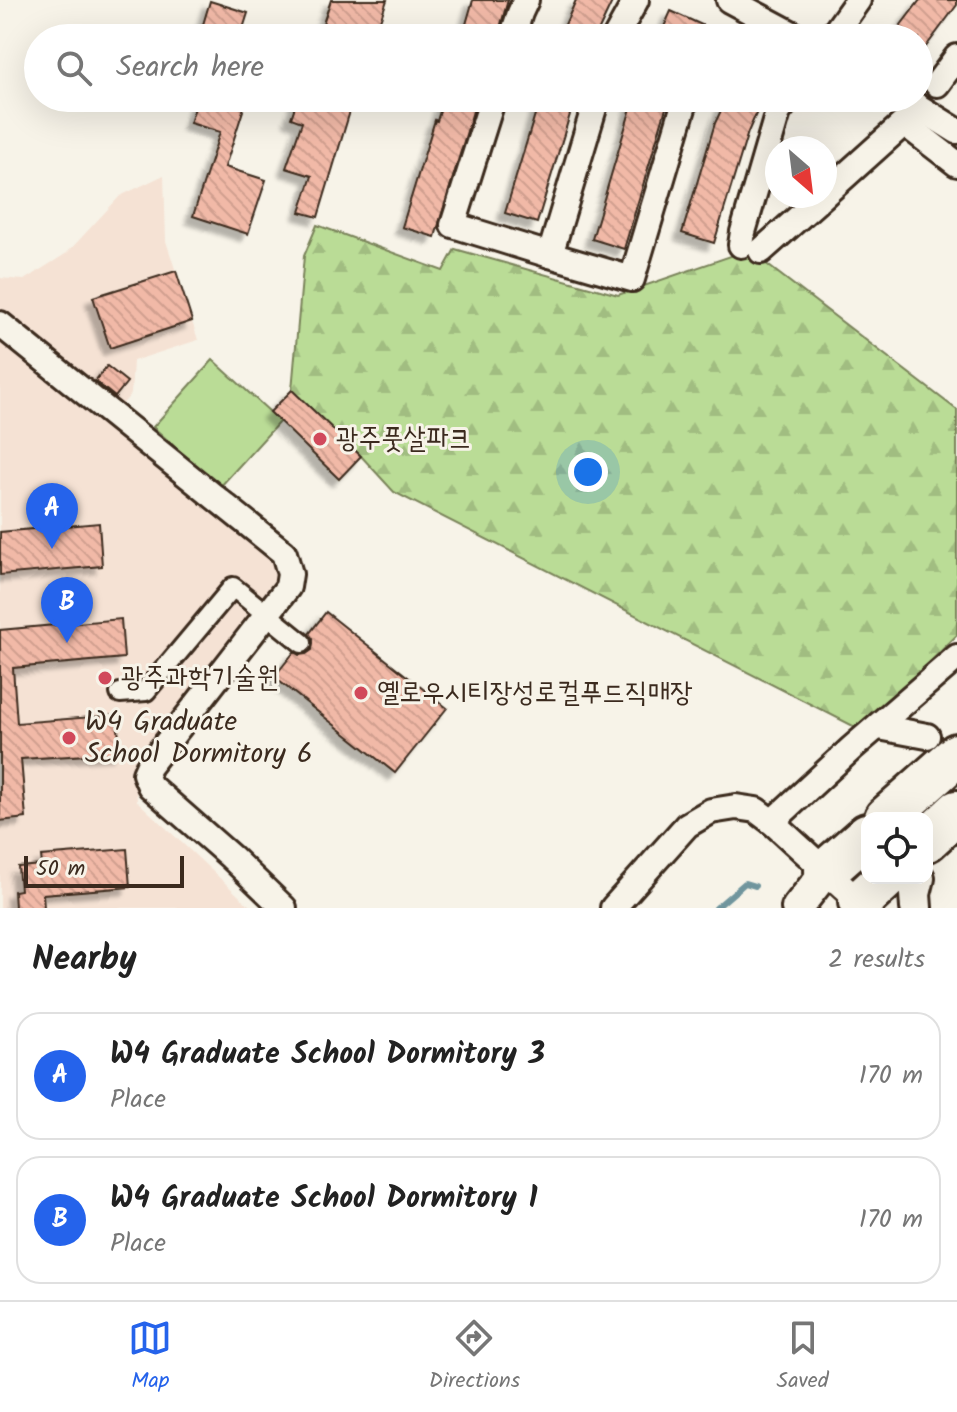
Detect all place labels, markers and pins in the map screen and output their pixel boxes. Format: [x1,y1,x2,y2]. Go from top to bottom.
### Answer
place label: 광주풋살파크 [336,417,471,462]
marker: 광주풋살파크 [311,430,329,448]
pin: A [26,483,78,549]
pin: B [41,577,93,643]
place label: 광주과학기술원 [121,656,279,701]
marker: 광주과학기술원 [96,669,114,687]
place label: 옐로우시티장성로컬푸드직매장 [377,671,693,716]
marker: 옐로우시티장성로컬푸드직매장 [352,684,370,702]
place label: W4 Graduate School Dormitory 6 [85,700,312,777]
marker: W4 Graduate School Dormitory 6 [60,729,78,747]

